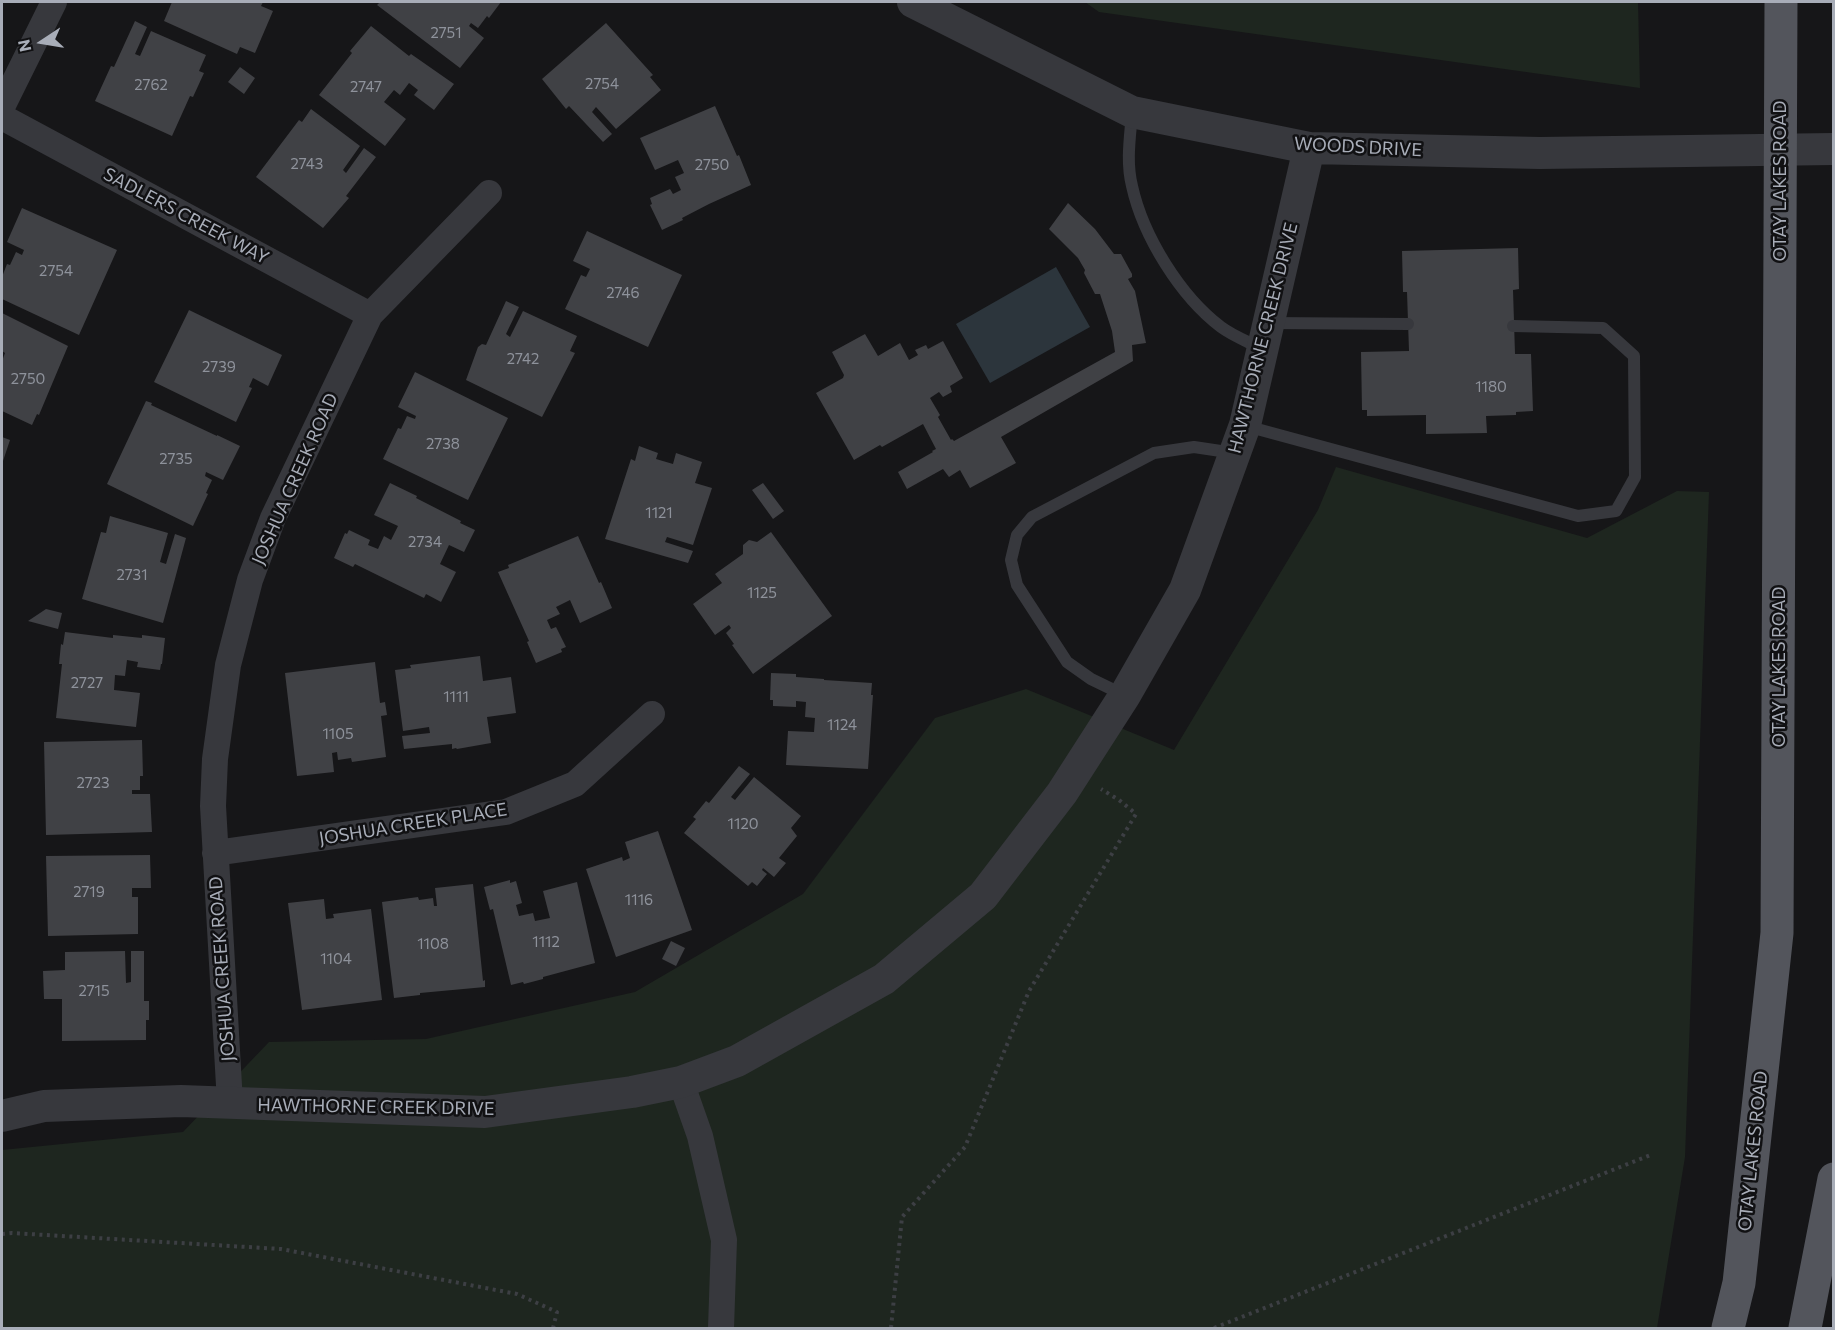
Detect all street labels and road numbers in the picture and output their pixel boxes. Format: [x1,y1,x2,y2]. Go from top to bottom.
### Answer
street label: OTAY LAKES ROAD [1769,100,1791,262]
street label: WOODS DRIVE [1294,133,1422,161]
street label: SADLERS CREEK WAY [100,163,272,269]
street label: HAWTHORNE CREEK DRIVE [1224,220,1302,456]
street label: JOSHUA CREEK ROAD [247,390,343,568]
street label: OTAY LAKES ROAD [1768,586,1790,748]
street label: JOSHUA CREEK PLACE [317,798,509,850]
street label: JOSHUA CREEK ROAD [205,876,239,1062]
street label: OTAY LAKES ROAD [1734,1070,1772,1232]
street label: HAWTHORNE CREEK DRIVE [257,1094,495,1120]

